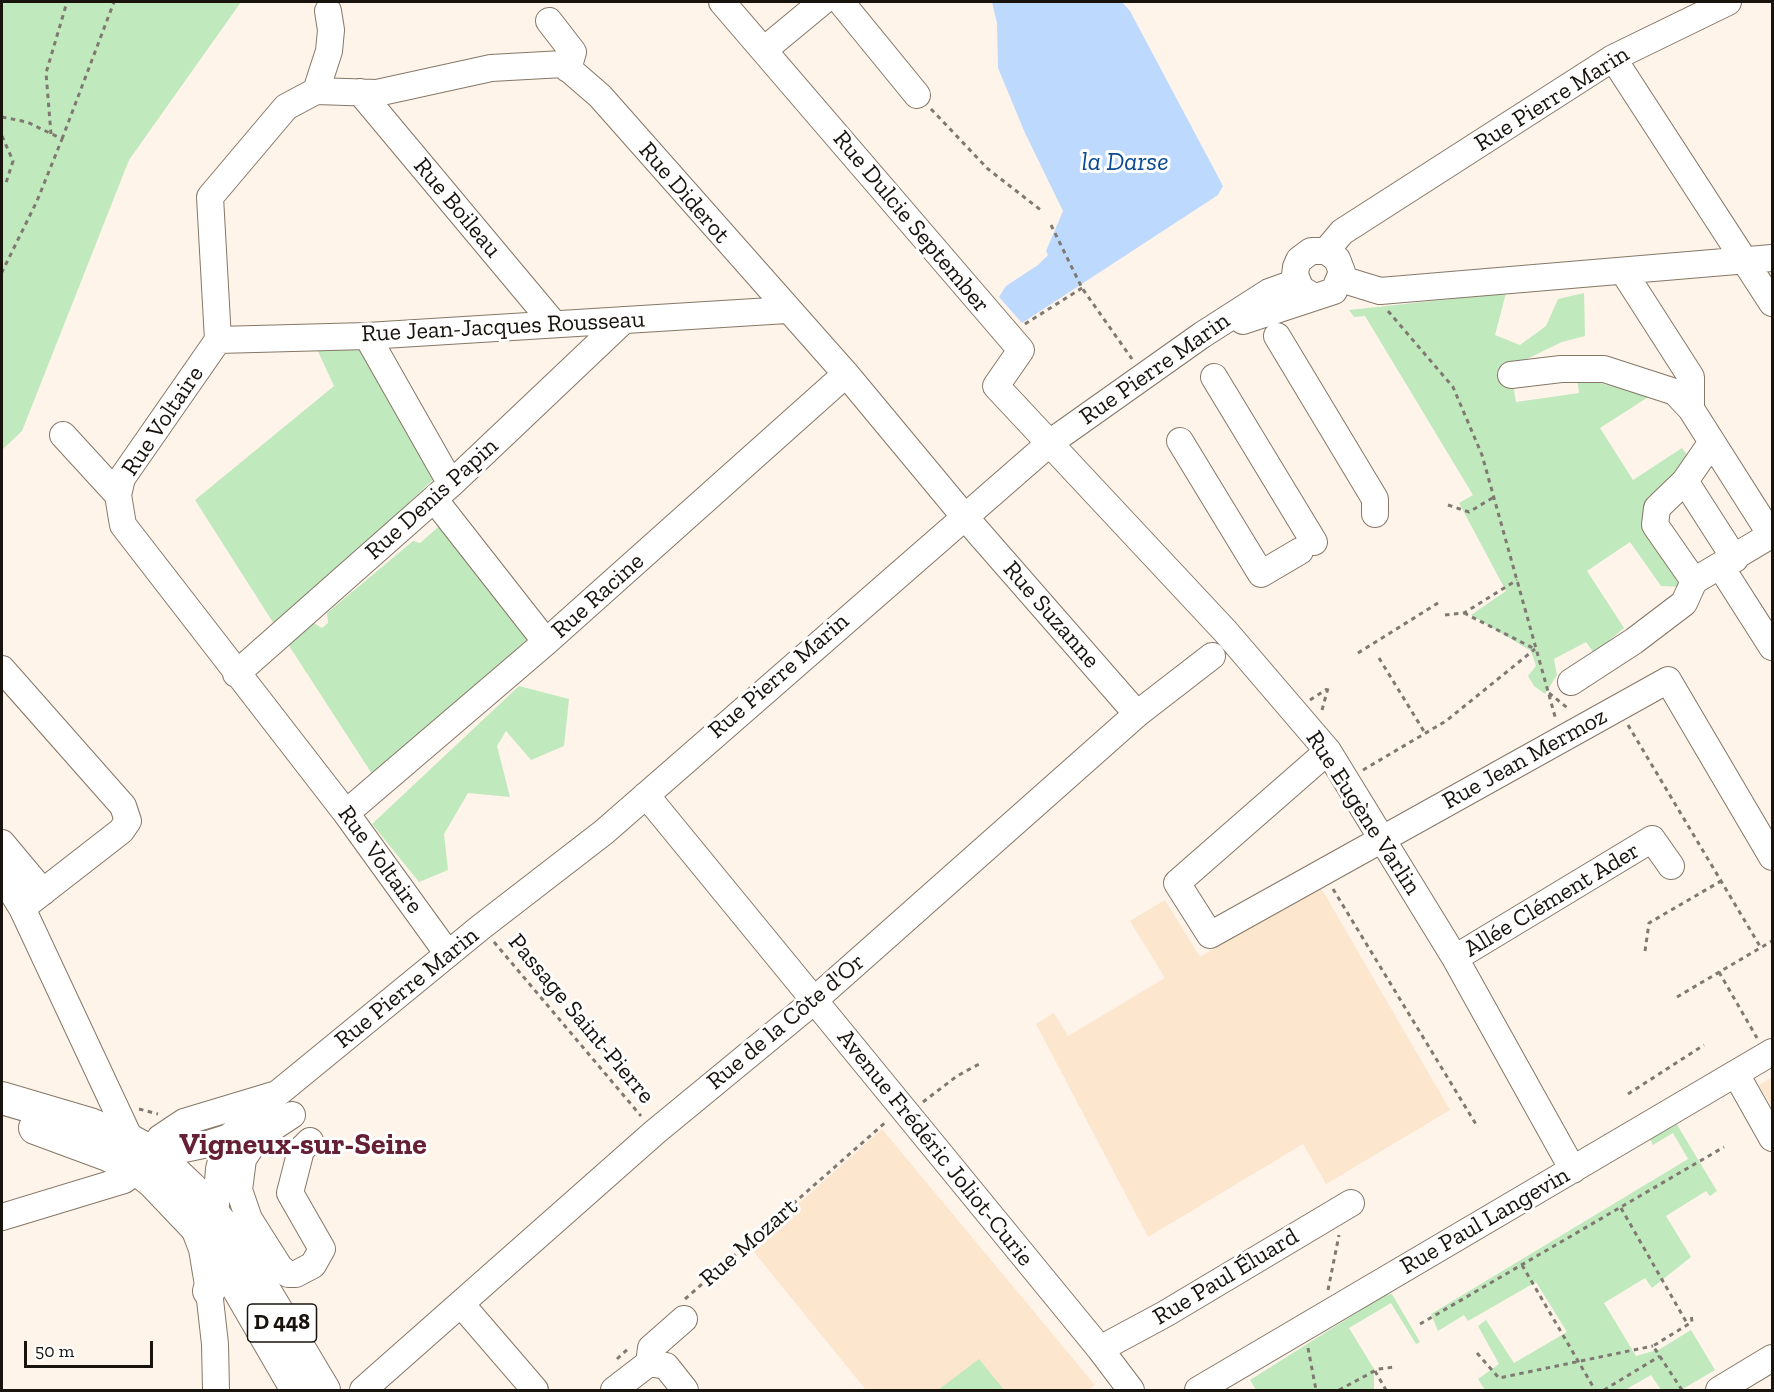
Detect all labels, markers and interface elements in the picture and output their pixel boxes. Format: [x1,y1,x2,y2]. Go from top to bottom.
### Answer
street label: Rue Pierre Marin [1469,40,1635,158]
street label: Rue Dulcie September [826,125,996,319]
street label: Rue Diderot [632,137,736,249]
water label: la Darse [1081,147,1169,179]
street label: Rue Boileau [407,152,507,264]
street label: Rue Jean-Jacques Rousseau [361,305,645,349]
street label: Rue Pierre Marin [1074,307,1236,431]
street label: Rue Voltaire [116,361,210,481]
street label: Rue Denis Papin [360,432,504,566]
street label: Rue Racine [546,547,650,645]
street label: Rue Suzanne [997,555,1105,675]
street label: Rue Pierre Marin [703,607,855,745]
street label: Rue Jean Mermoz [1438,702,1612,816]
street label: Rue Eugène Varlin [1299,726,1427,900]
street label: Rue Voltaire [331,800,429,920]
street label: Allée Clément Ader [1459,836,1645,964]
street label: Rue Pierre Marin [329,921,485,1055]
street label: Passage Saint-Pierre [502,928,660,1110]
street label: Rue de la Côte d'Or [701,948,871,1096]
street label: Avenue Frédéric Joliot-Curie [831,1024,1039,1272]
district label: Vigneux-sur-Seine [179,1127,427,1163]
street label: Rue Paul Langevin [1395,1161,1575,1281]
street label: Rue Mozart [694,1193,804,1293]
street label: Rue Paul Éluard [1148,1222,1304,1332]
road number: D 448 [248,1304,316,1342]
scale bar [27,1329,156,1367]
text: 50 m [35,1340,74,1362]

